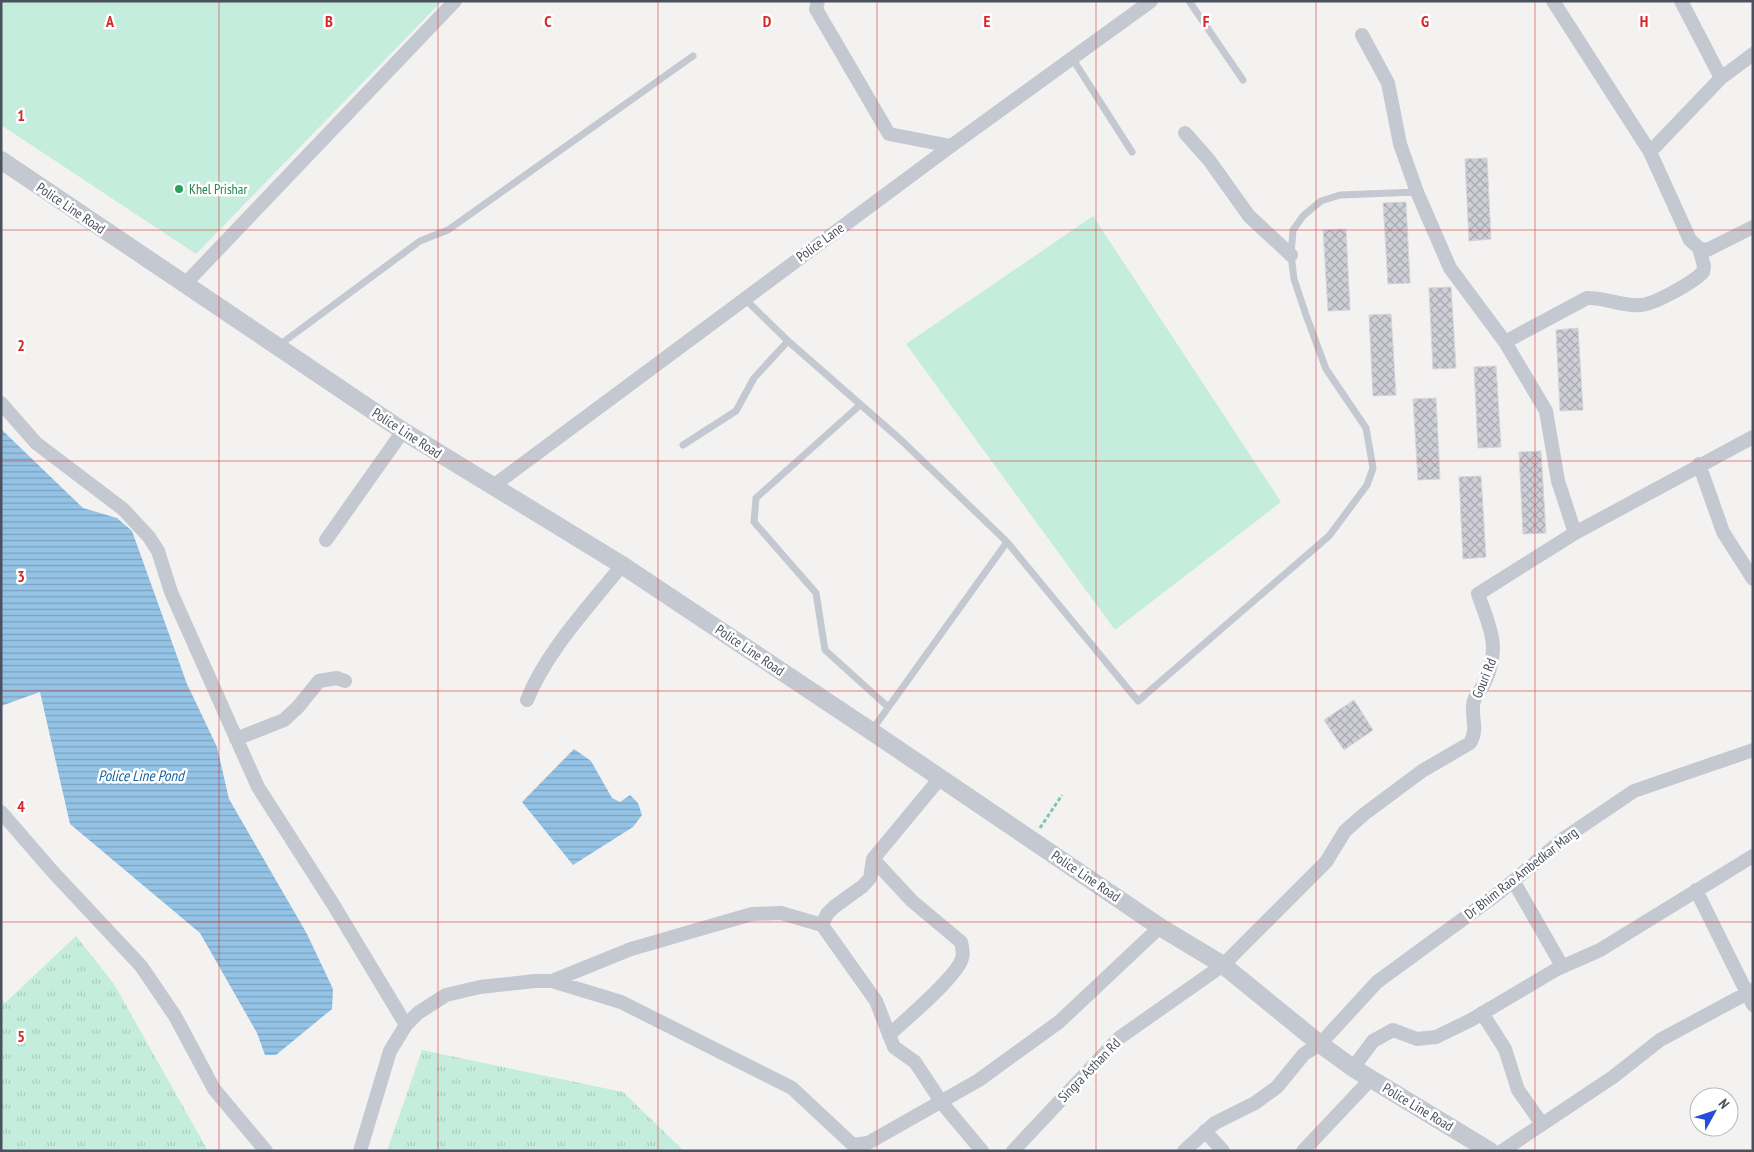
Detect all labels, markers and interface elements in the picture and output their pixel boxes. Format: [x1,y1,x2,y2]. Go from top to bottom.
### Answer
text: A [105,11,115,31]
text: B [325,11,333,31]
text: C [544,11,552,31]
text: D [763,11,772,31]
text: E [984,11,991,31]
text: F [1203,11,1210,31]
text: G [1421,11,1429,31]
text: H [1640,11,1648,31]
text: 1 [17,105,25,125]
street label: Police Line Road [33,178,109,238]
place label: Khel Prishar [189,180,247,198]
marker: Khel Prishar [173,183,185,195]
street label: Police Lane [792,218,848,265]
text: 2 [17,335,25,355]
street label: Police Line Road [369,404,445,462]
text: 3 [17,566,25,586]
street label: Police Line Road [712,620,788,680]
street label: Gouri Rd [1468,655,1500,701]
water label: Police Line Pond [98,766,186,785]
text: 4 [17,796,25,816]
street label: Dr Bhim Rao Ambedkar Marg [1461,823,1581,923]
street label: Police Line Road [1048,846,1124,906]
text: 5 [17,1026,25,1046]
street label: Singra Asthan Rd [1054,1034,1124,1106]
street label: Police Line Road [1379,1079,1457,1135]
north arrow [1689,1087,1739,1137]
text: N [1715,1095,1733,1112]

